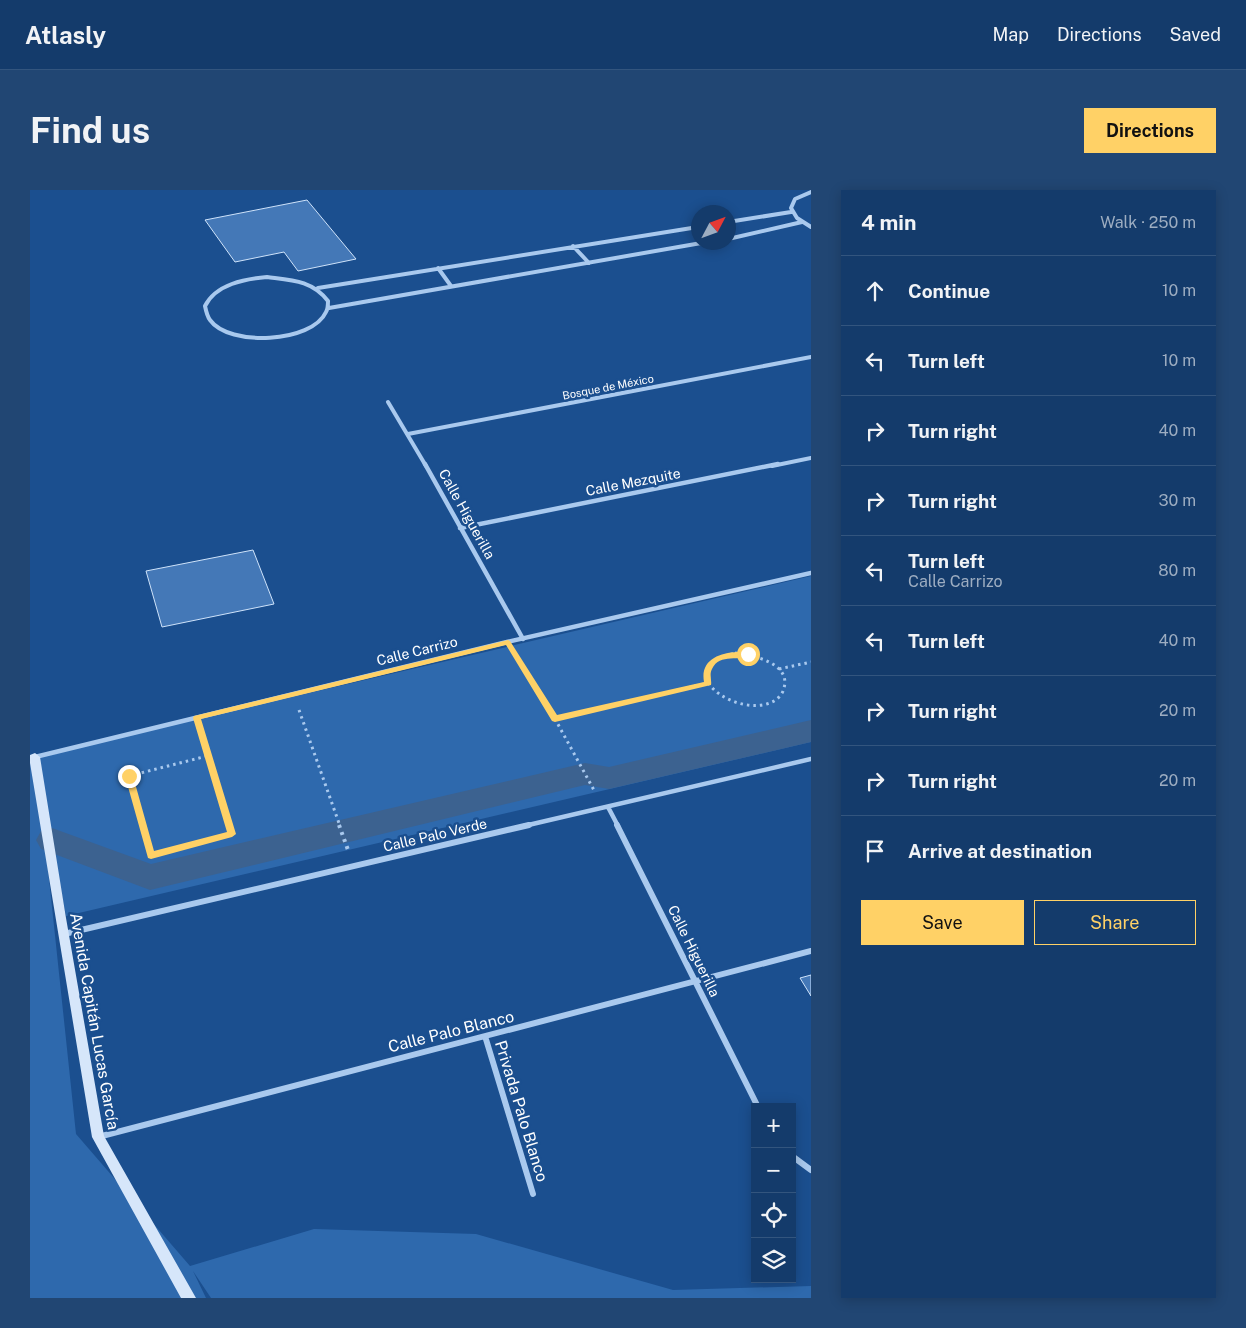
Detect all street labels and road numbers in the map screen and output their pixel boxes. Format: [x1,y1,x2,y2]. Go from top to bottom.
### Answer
street label: Bosque de México [561,372,655,402]
street label: Calle Mezquite [584,465,682,499]
street label: Calle Higuerilla [436,466,498,562]
street label: Calle Carrizo [375,633,459,669]
street label: Calle Palo Verde [381,815,489,855]
street label: Calle Higuerilla [665,902,723,1000]
street label: Avenida Capitán Lucas García [66,911,123,1131]
street label: Calle Palo Blanco [386,1007,516,1056]
street label: Privada Palo Blanco [491,1038,552,1184]

